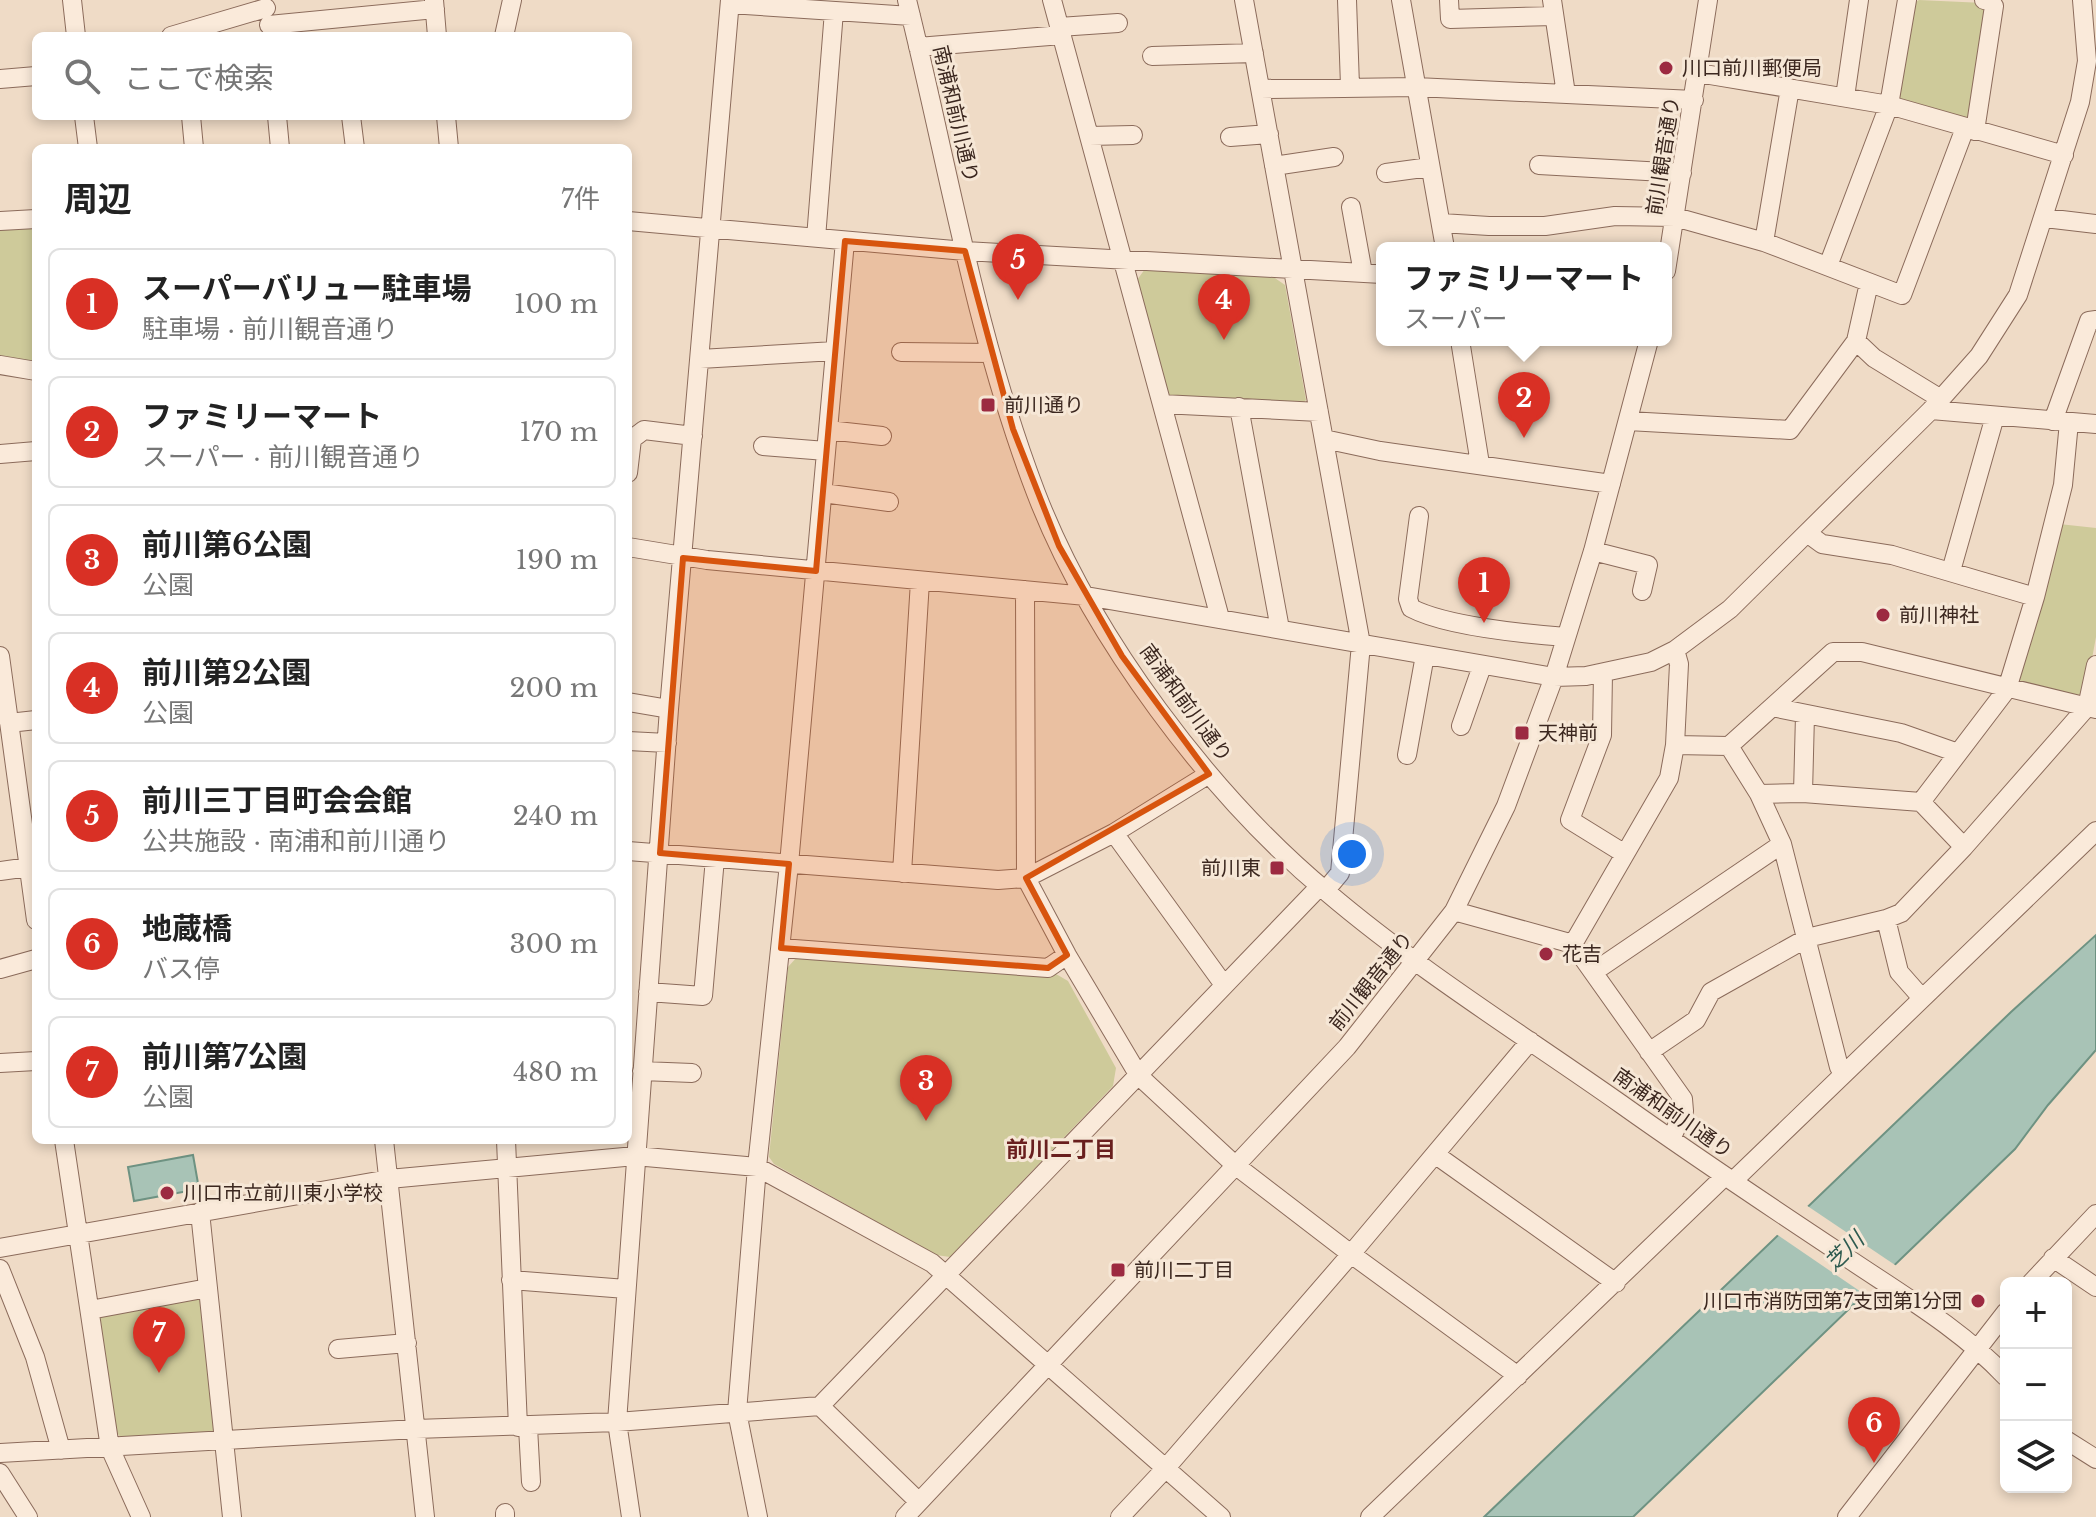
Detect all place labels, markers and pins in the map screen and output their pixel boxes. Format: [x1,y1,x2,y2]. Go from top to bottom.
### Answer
place label: 川口前川郵便局 [1682,56,1822,80]
marker: 川口前川郵便局 [1657,59,1675,77]
pin: 5 [992,234,1044,300]
pin: 4 [1198,274,1250,340]
pin: 2 [1498,372,1550,438]
place label: 前川通り [1004,393,1084,417]
marker: 前川通り [979,396,997,414]
pin: 1 [1458,557,1510,623]
place label: 前川神社 [1899,603,1979,627]
marker: 前川神社 [1874,606,1892,624]
place label: 天神前 [1538,721,1598,745]
marker: 天神前 [1513,724,1531,742]
place label: 前川東 [1201,856,1261,880]
marker: 前川東 [1268,859,1286,877]
place label: 花吉 [1562,942,1602,966]
marker: 花吉 [1537,945,1555,963]
pin: 3 [900,1055,952,1121]
place label: 川口市立前川東小学校 [183,1181,383,1205]
marker: 川口市立前川東小学校 [158,1184,176,1202]
place label: 前川二丁目 [1134,1258,1234,1282]
marker: 前川二丁目 [1109,1261,1127,1279]
place label: 川口市消防団第7支団第1分団 [1703,1289,1962,1313]
marker: 川口市消防団第7支団第1分団 [1969,1292,1987,1310]
pin: 7 [133,1307,185,1373]
pin: 6 [1848,1397,1900,1463]

